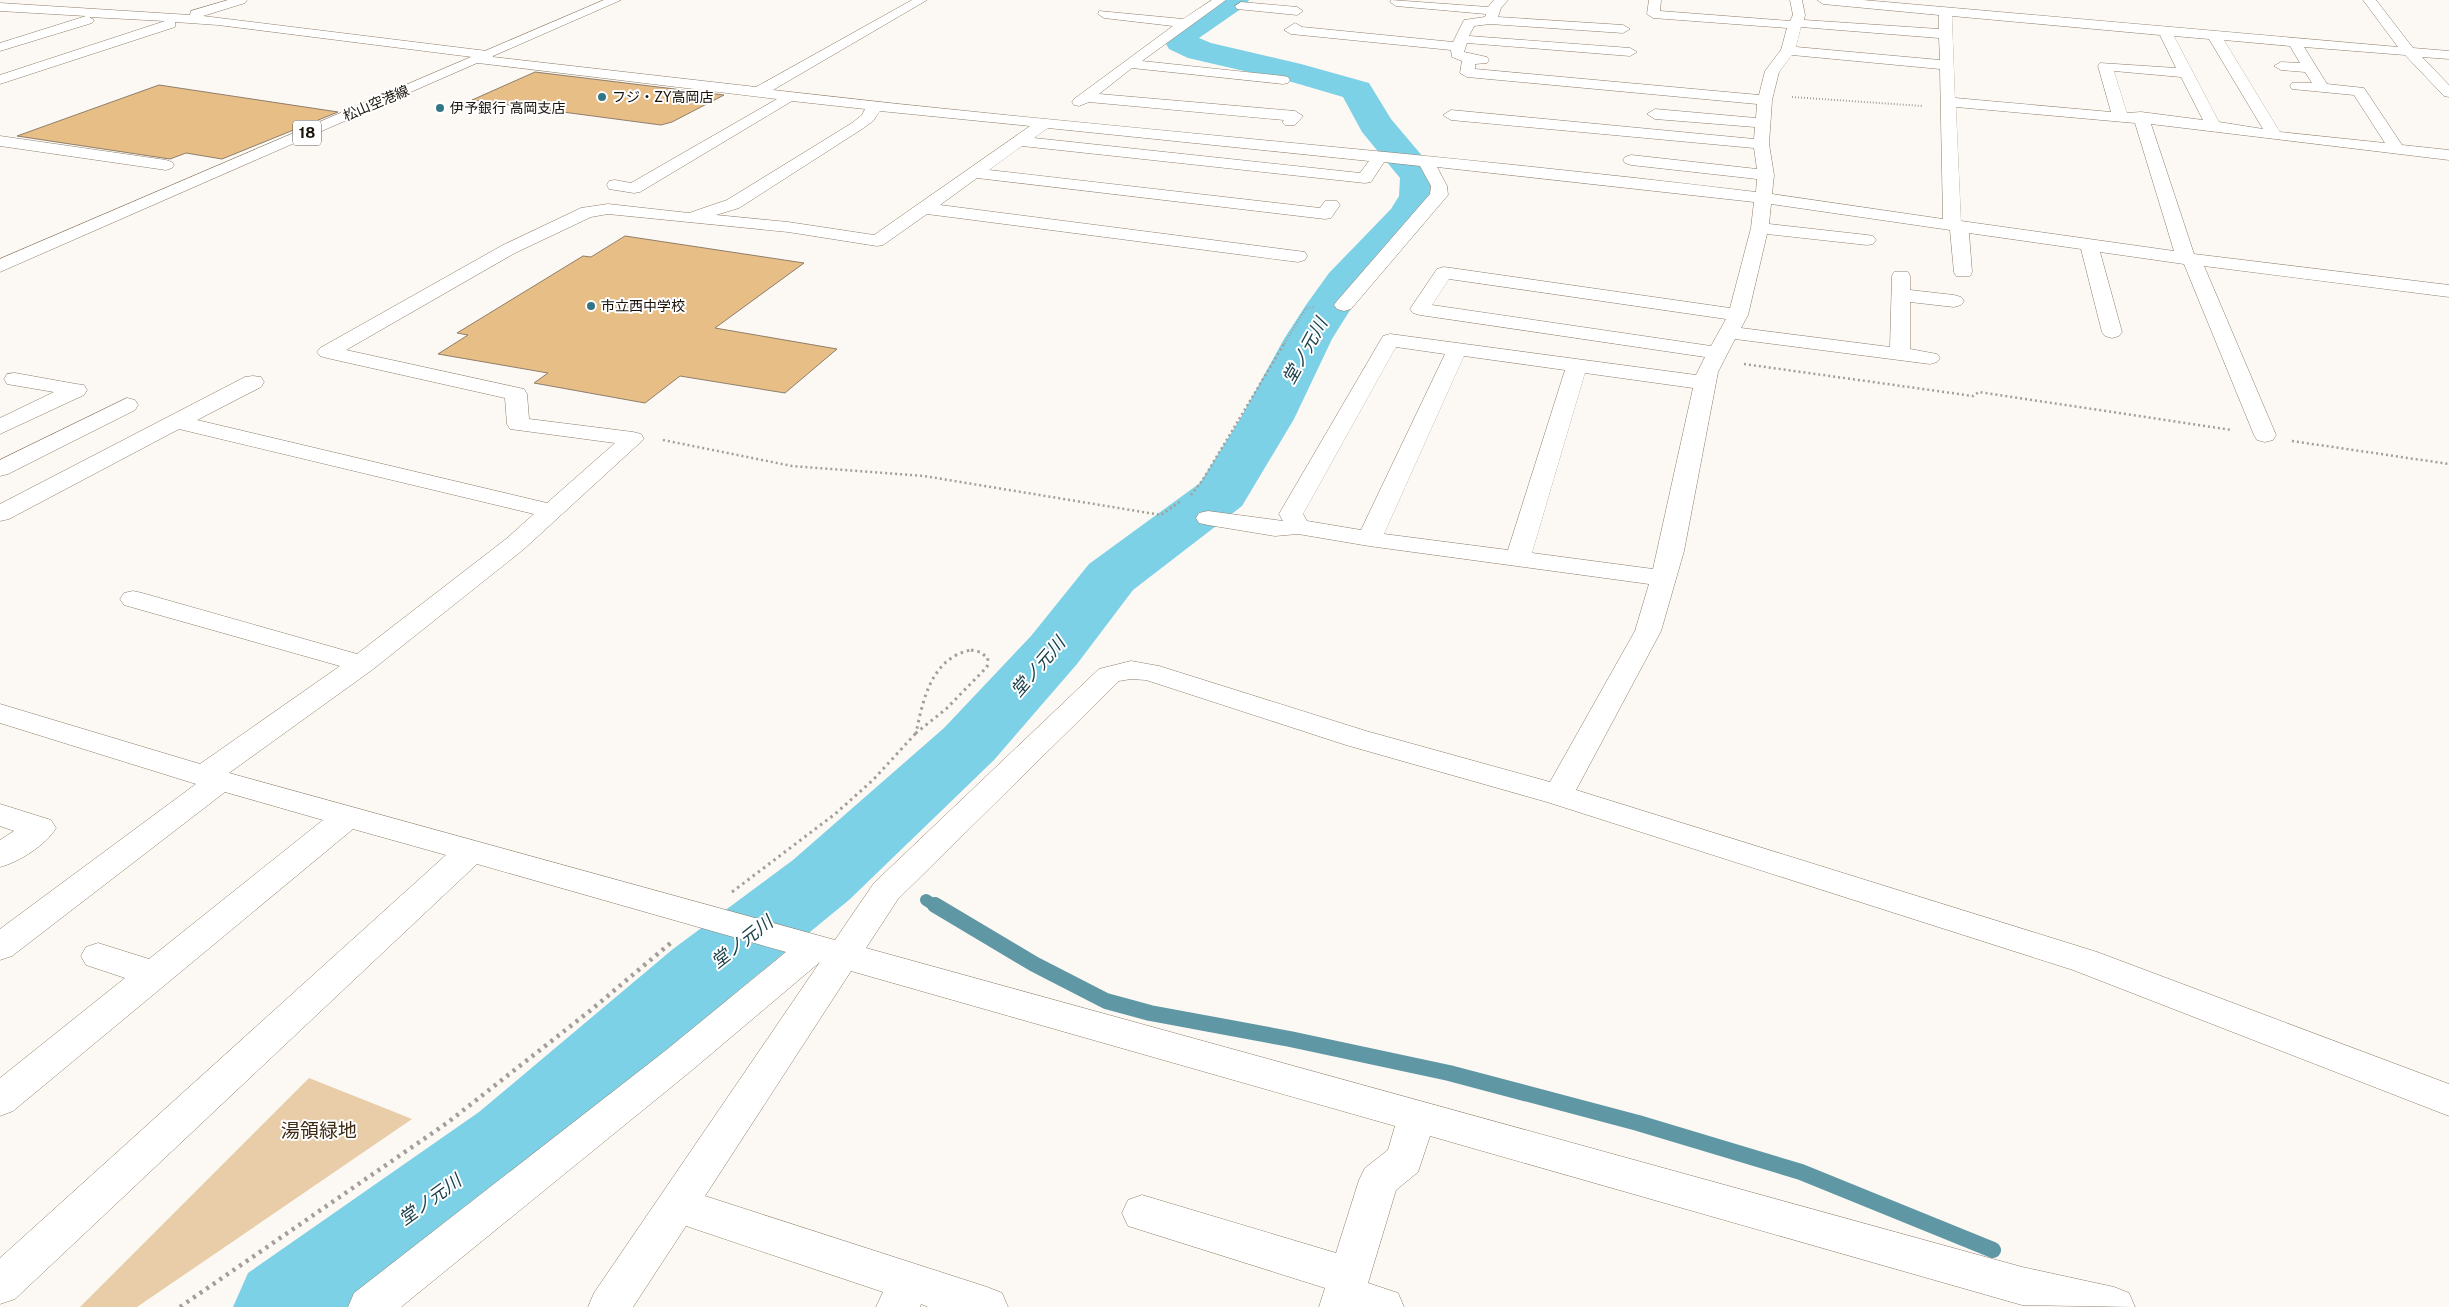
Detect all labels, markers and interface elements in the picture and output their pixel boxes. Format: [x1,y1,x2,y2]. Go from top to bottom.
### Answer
street label: 松山空港線 [341,82,411,124]
place label: フジ・ZY高岡店 [612,89,714,105]
marker: フジ・ZY高岡店 [596,91,608,103]
place label: 伊予銀行 高岡支店 [450,100,565,116]
marker: 伊予銀行 高岡支店 [434,102,446,114]
road number: 18 [293,120,321,146]
place label: 市立西中学校 [601,298,685,314]
marker: 市立西中学校 [585,300,597,312]
water label: 堂ノ元川 [1278,312,1332,387]
water label: 堂ノ元川 [1006,631,1070,701]
water label: 堂ノ元川 [707,910,778,972]
park label: 湯領緑地 [281,1119,357,1141]
water label: 堂ノ元川 [394,1169,467,1229]

